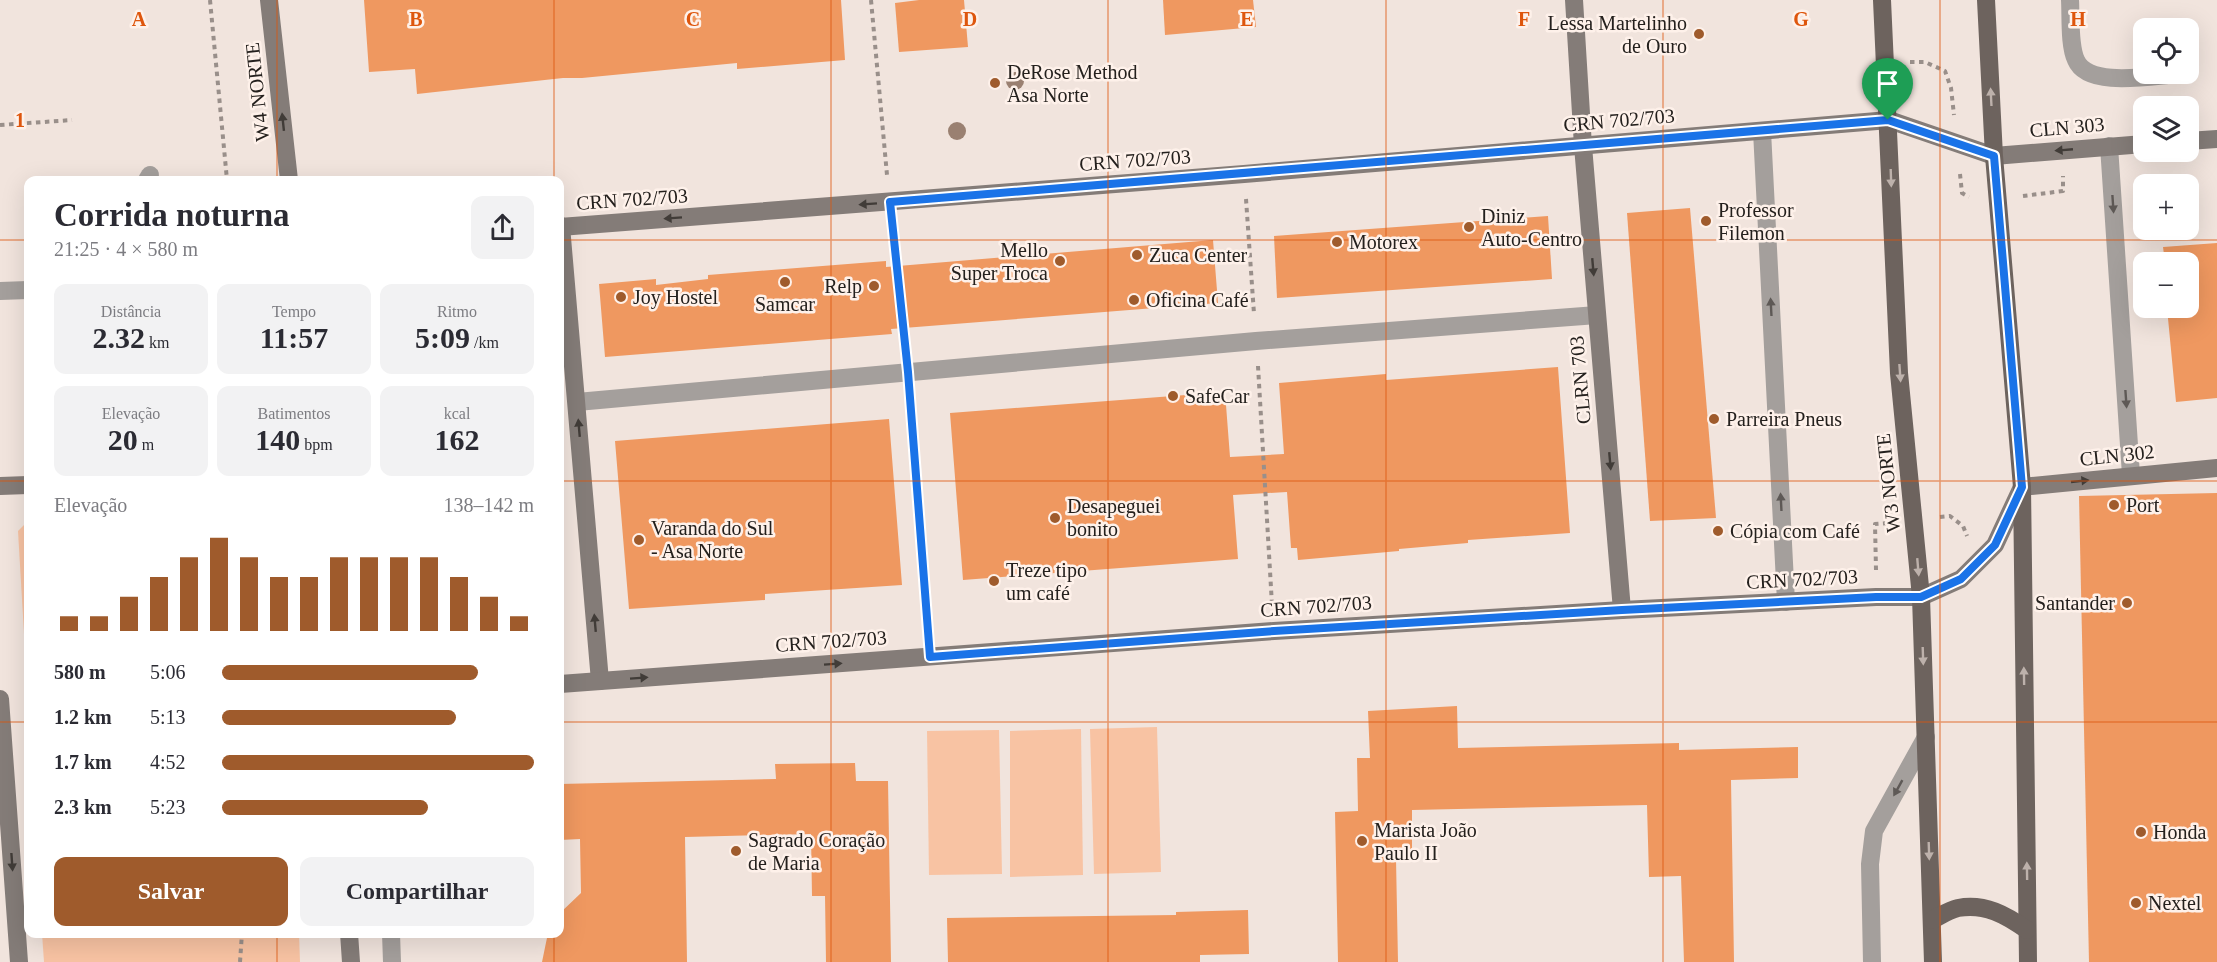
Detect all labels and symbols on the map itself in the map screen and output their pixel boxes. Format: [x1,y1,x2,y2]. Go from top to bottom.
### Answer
text: A [132,8,147,30]
text: B [409,8,423,30]
text: C [686,8,700,30]
text: D [963,8,977,30]
text: E [1240,8,1254,30]
text: F [1518,8,1530,30]
text: G [1793,8,1809,30]
text: H [2070,8,2086,30]
place label: Lessa Martelinho de Ouro [1548,12,1687,57]
marker: Lessa Martelinho de Ouro [1692,27,1706,41]
street label: W4 NORTE [241,41,273,143]
pin [1862,58,1913,120]
place label: DeRose Method Asa Norte [1007,61,1138,106]
marker: DeRose Method Asa Norte [988,76,1002,90]
one-way arrow [1987,88,1996,107]
street label: CRN 702/703 [1562,104,1676,136]
text: 1 [15,109,25,131]
one-way arrow [278,112,288,131]
street label: CLN 303 [2029,113,2105,141]
street label: CRN 702/703 [1079,145,1191,175]
one-way arrow [2055,145,2074,154]
one-way arrow [1886,169,1896,188]
street label: CRN 702/703 [576,184,688,214]
one-way arrow [2109,195,2118,214]
one-way arrow [858,199,877,209]
place label: Professor Filemon [1718,199,1794,244]
place label: Diniz Auto-Centro [1481,205,1582,250]
one-way arrow [664,213,683,223]
marker: Professor Filemon [1699,214,1713,228]
marker: Diniz Auto-Centro [1462,220,1476,234]
place label: Motorex [1349,231,1418,253]
marker: Motorex [1330,235,1344,249]
place label: Mello Super Troca [951,239,1048,285]
place label: Zuca Center [1149,244,1248,266]
marker: Zuca Center [1130,248,1144,262]
marker: Mello Super Troca [1053,254,1067,268]
one-way arrow [1589,257,1598,276]
marker: Samcar [778,275,792,289]
place label: Relp [824,275,862,298]
marker: Relp [867,279,881,293]
place label: Joy Hostel [633,286,718,309]
place label: Oficina Café [1146,289,1249,311]
marker: Joy Hostel [614,290,628,304]
place label: Samcar [755,293,815,315]
marker: Oficina Café [1127,293,1141,307]
one-way arrow [1766,297,1775,316]
street label: CLRN 703 [1565,335,1595,425]
one-way arrow [1895,363,1904,382]
place label: SafeCar [1185,385,1250,407]
marker: SafeCar [1166,389,1180,403]
one-way arrow [2121,389,2130,408]
place label: Parreira Pneus [1726,408,1842,430]
marker: Parreira Pneus [1707,412,1721,426]
one-way arrow [574,419,584,438]
street label: W3 NORTE [1872,432,1904,534]
street label: CLN 302 [2079,440,2155,470]
one-way arrow [1605,452,1615,471]
one-way arrow [2071,476,2090,486]
one-way arrow [1776,492,1785,511]
place label: Port [2126,494,2160,516]
place label: Desapeguei bonito [1067,495,1161,540]
marker: Port [2107,498,2121,512]
marker: Desapeguei bonito [1048,511,1062,525]
place label: Varanda do Sul - Asa Norte [651,517,774,562]
place label: Cópia com Café [1730,520,1860,543]
marker: Cópia com Café [1711,524,1725,538]
marker: Varanda do Sul - Asa Norte [632,533,646,547]
one-way arrow [1913,558,1923,577]
place label: Treze tipo um café [1006,559,1087,604]
street label: CRN 702/703 [1746,565,1858,593]
marker: Treze tipo um café [987,574,1001,588]
street label: CRN 702/703 [1260,591,1372,621]
place label: Santander [2035,592,2115,614]
marker: Santander [2120,596,2134,610]
one-way arrow [590,613,600,632]
street label: CRN 702/703 [775,626,887,656]
one-way arrow [1918,646,1927,665]
one-way arrow [824,659,843,668]
one-way arrow [2020,667,2029,686]
one-way arrow [629,673,648,683]
one-way arrow [1893,780,1903,797]
place label: Marista João Paulo II [1374,819,1477,864]
place label: Honda [2153,821,2206,843]
marker: Honda [2134,825,2148,839]
place label: Sagrado Coração de Maria [748,829,885,874]
marker: Marista João Paulo II [1355,834,1369,848]
one-way arrow [1925,841,1934,860]
marker: Sagrado Coração de Maria [729,844,743,858]
one-way arrow [7,852,17,871]
one-way arrow [2022,862,2032,881]
place label: Nextel [2148,892,2202,914]
marker: Nextel [2129,896,2143,910]

